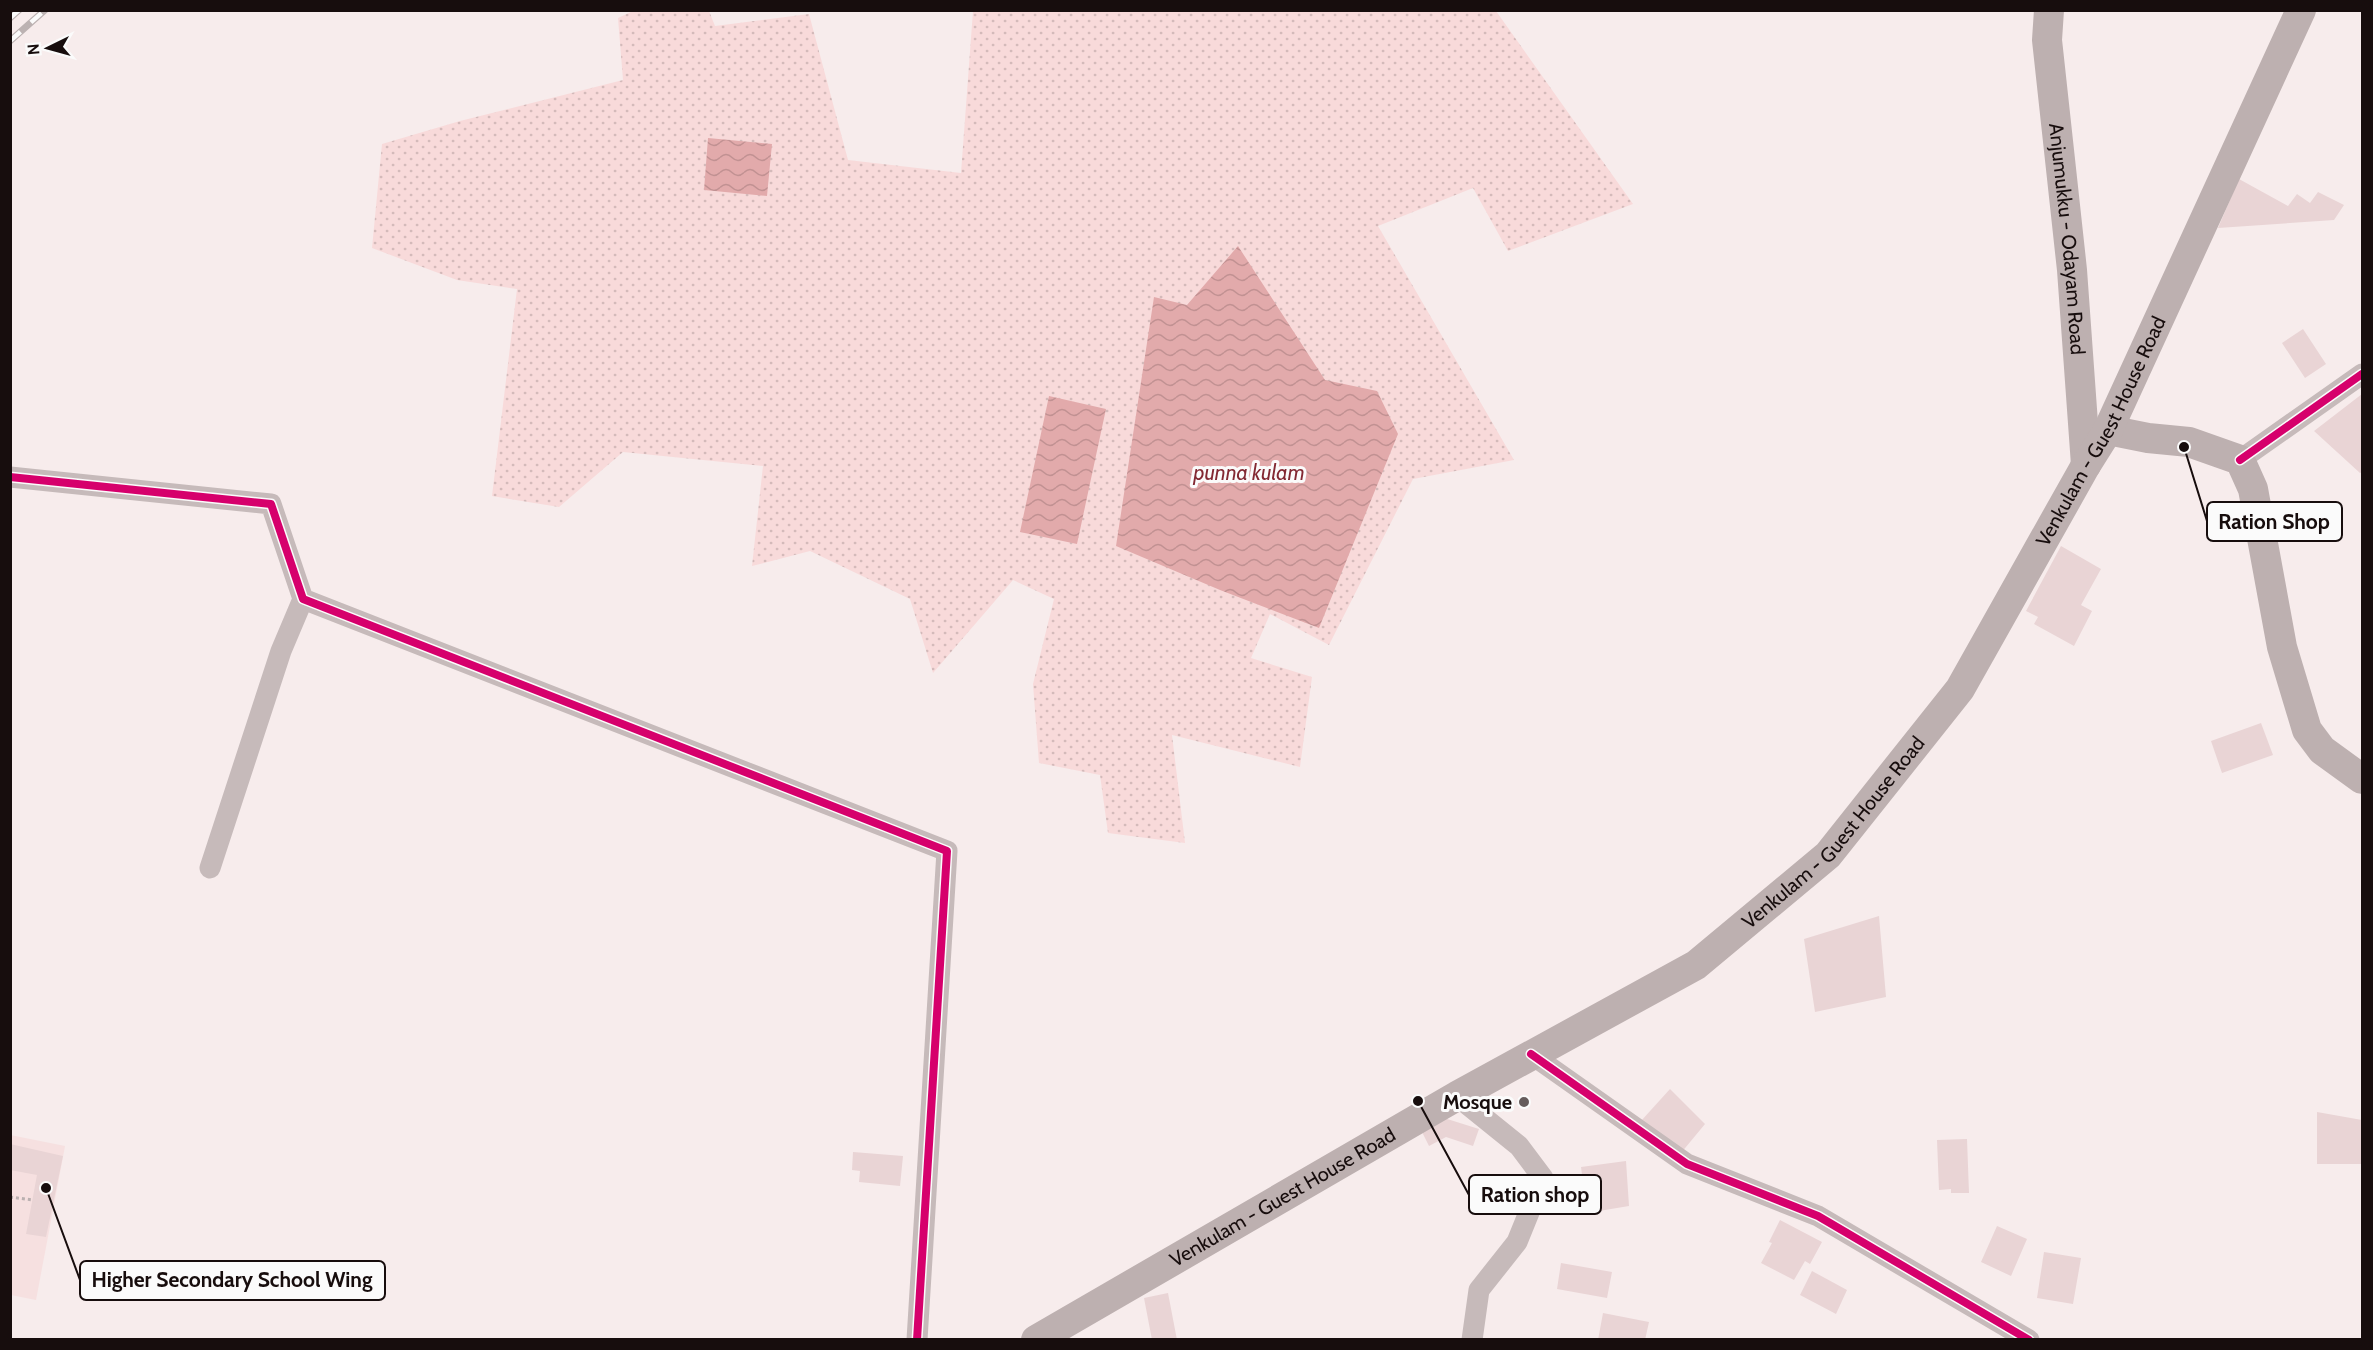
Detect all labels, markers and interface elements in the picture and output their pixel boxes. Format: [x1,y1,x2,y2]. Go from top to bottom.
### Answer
north arrow [18,18,78,78]
text: N [24,43,44,56]
street label: Anjumukku - Odayam Road [2044,122,2090,356]
street label: Venkulam - Guest House Road [2031,312,2171,551]
water label: punna kulam [1192,460,1305,485]
callout: Ration Shop [2207,502,2342,541]
text: Ration Shop [2218,509,2330,534]
street label: Venkulam - Guest House Road [1737,731,1930,934]
place label: Mosque [1443,1090,1512,1114]
marker: Mosque [1517,1095,1531,1109]
street label: Venkulam - Guest House Road [1166,1122,1400,1272]
callout: Ration shop [1469,1175,1601,1214]
text: Ration shop [1481,1182,1589,1207]
callout: Higher Secondary School Wing [80,1261,385,1300]
text: Higher Secondary School Wing [92,1267,373,1292]

